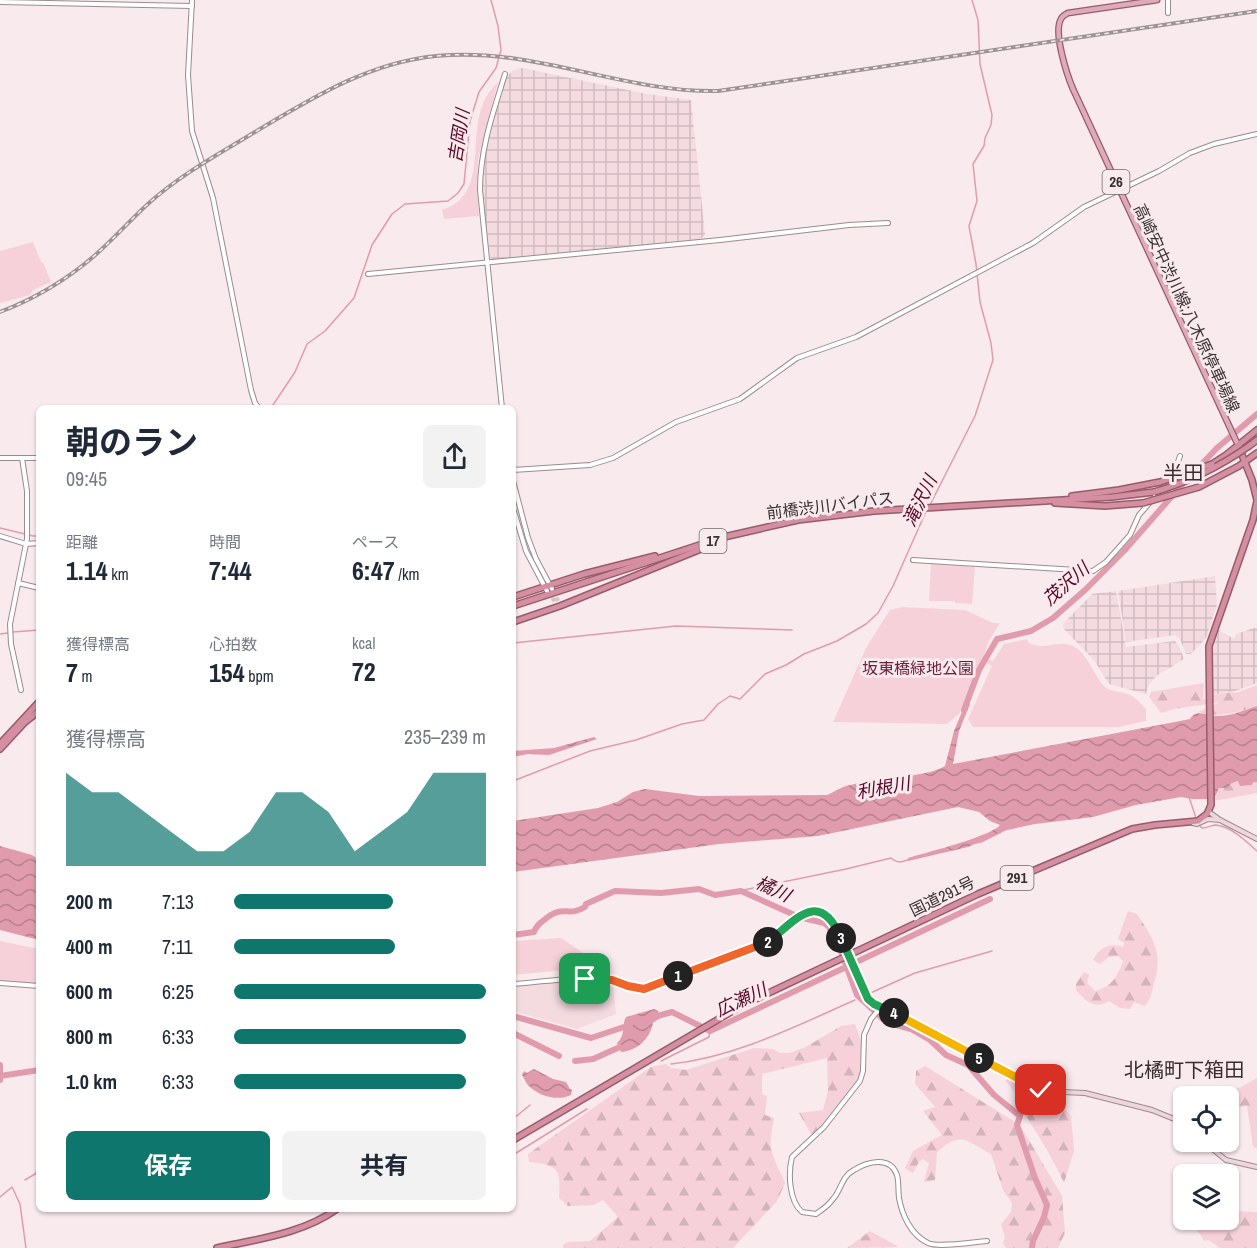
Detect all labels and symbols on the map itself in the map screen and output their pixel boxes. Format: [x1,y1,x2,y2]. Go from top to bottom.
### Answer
water label: 吉岡川 [442,105,475,165]
road number: 26 [1102,170,1130,194]
street label: 高崎安中渋川線;八木原停車場線 [1129,200,1245,416]
district label: 半田 [1163,459,1203,486]
water label: 滝沢川 [896,469,943,531]
street label: 前橋渋川バイパス [765,486,895,524]
road number: 17 [700,529,726,553]
water label: 茂沢川 [1037,555,1096,611]
park label: 坂東橋緑地公園 [862,657,974,679]
water label: 利根川 [854,770,914,805]
road number: 291 [1000,866,1034,890]
water label: 橘川 [752,870,797,908]
street label: 国道291号 [906,871,978,921]
pin: 3 [826,923,856,953]
pin: 2 [753,927,783,957]
pin [559,953,610,1004]
pin: 1 [663,961,693,991]
water label: 広瀬川 [711,976,772,1022]
pin: 4 [879,998,909,1028]
pin: 5 [964,1043,994,1073]
district label: 北橘町下箱田 [1124,1056,1244,1083]
pin [1015,1064,1066,1115]

